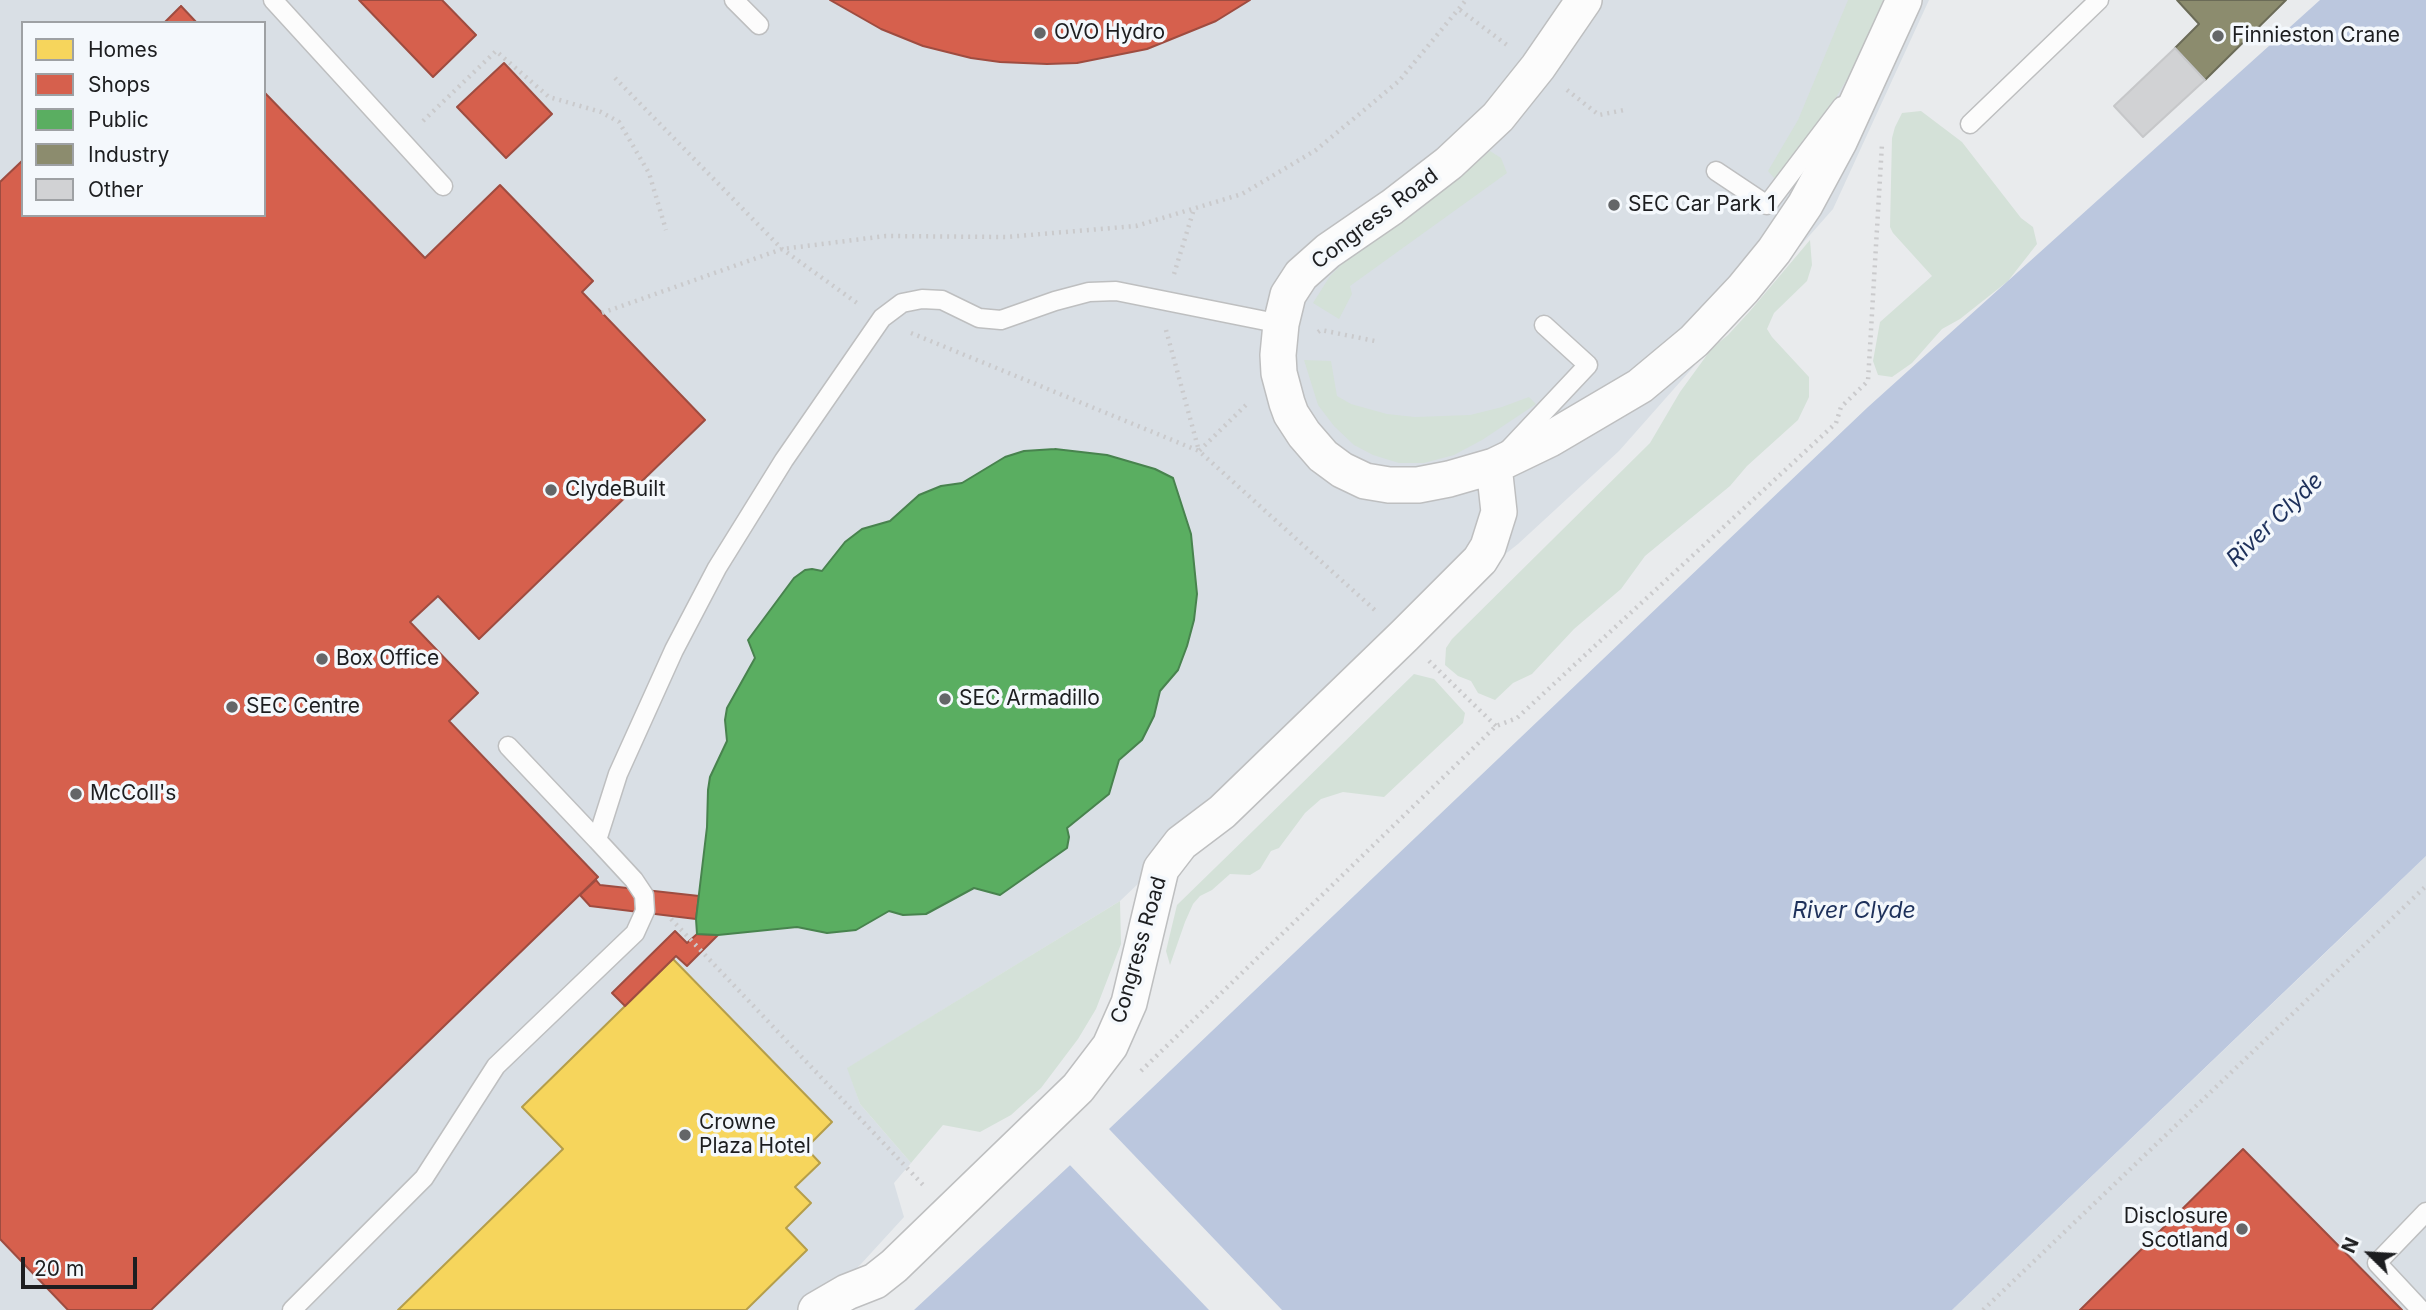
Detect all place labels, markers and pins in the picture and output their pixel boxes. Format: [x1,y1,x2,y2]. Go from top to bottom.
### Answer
place label: OVO Hydro [1054,20,1165,46]
place label: Finnieston Crane [2232,23,2400,49]
marker: OVO Hydro [1032,25,1048,41]
marker: Finnieston Crane [2210,28,2226,44]
place label: SEC Car Park 1 [1628,192,1776,218]
marker: SEC Car Park 1 [1606,197,1622,213]
place label: ClydeBuilt [565,477,666,503]
marker: ClydeBuilt [543,482,559,498]
place label: Box Office [336,646,439,672]
marker: Box Office [314,651,330,667]
place label: SEC Armadillo [959,686,1100,712]
marker: SEC Armadillo [937,691,953,707]
place label: SEC Centre [246,694,360,720]
marker: SEC Centre [224,699,240,715]
place label: McColl's [90,781,176,807]
marker: McColl's [68,786,84,802]
place label: Crowne Plaza Hotel [699,1110,811,1160]
marker: Crowne Plaza Hotel [677,1127,693,1143]
place label: Disclosure Scotland [2124,1204,2228,1254]
marker: Disclosure Scotland [2234,1221,2250,1237]

